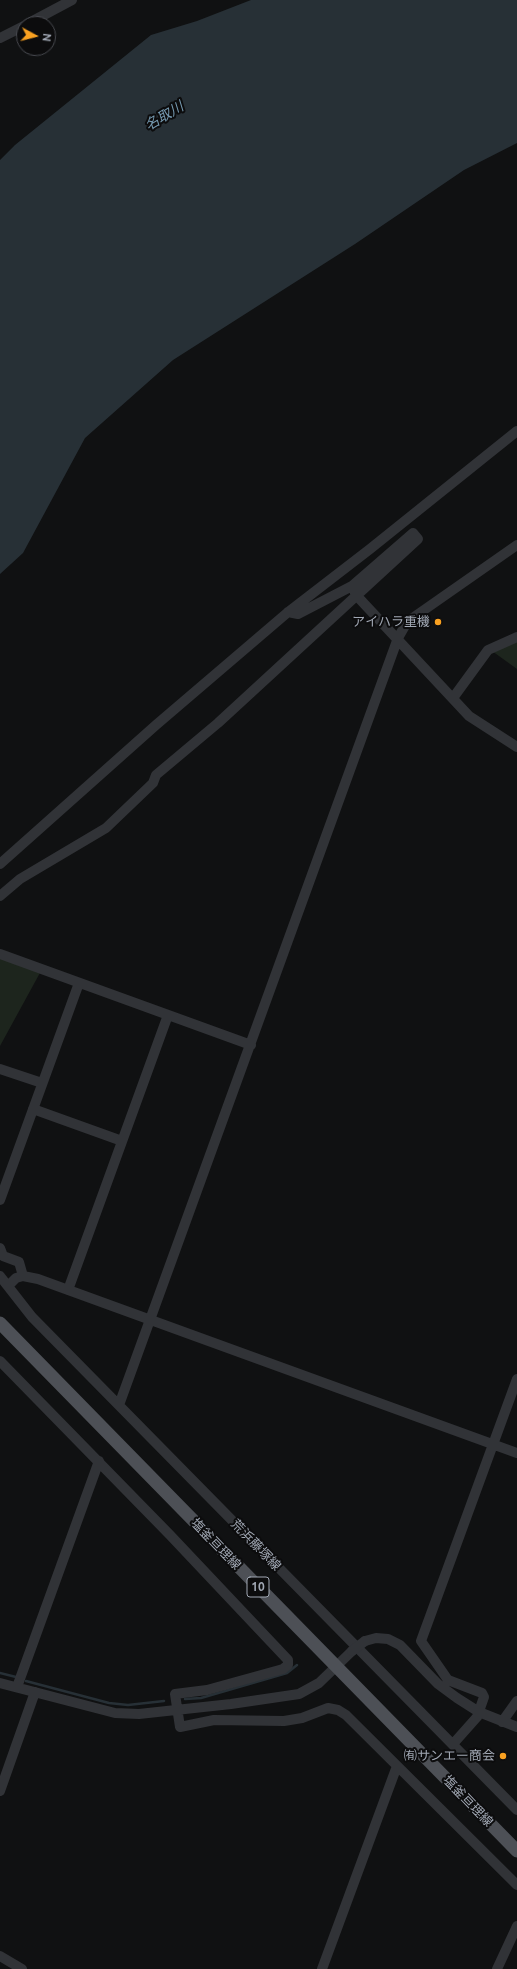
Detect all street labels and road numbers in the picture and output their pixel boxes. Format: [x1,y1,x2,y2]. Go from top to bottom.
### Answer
street label: 塩釜亘理線 [188,1515,244,1573]
street label: 荒浜藤塚線 [228,1516,284,1574]
road number: 10 [247,1577,269,1597]
street label: 塩釜亘理線 [440,1772,496,1830]

